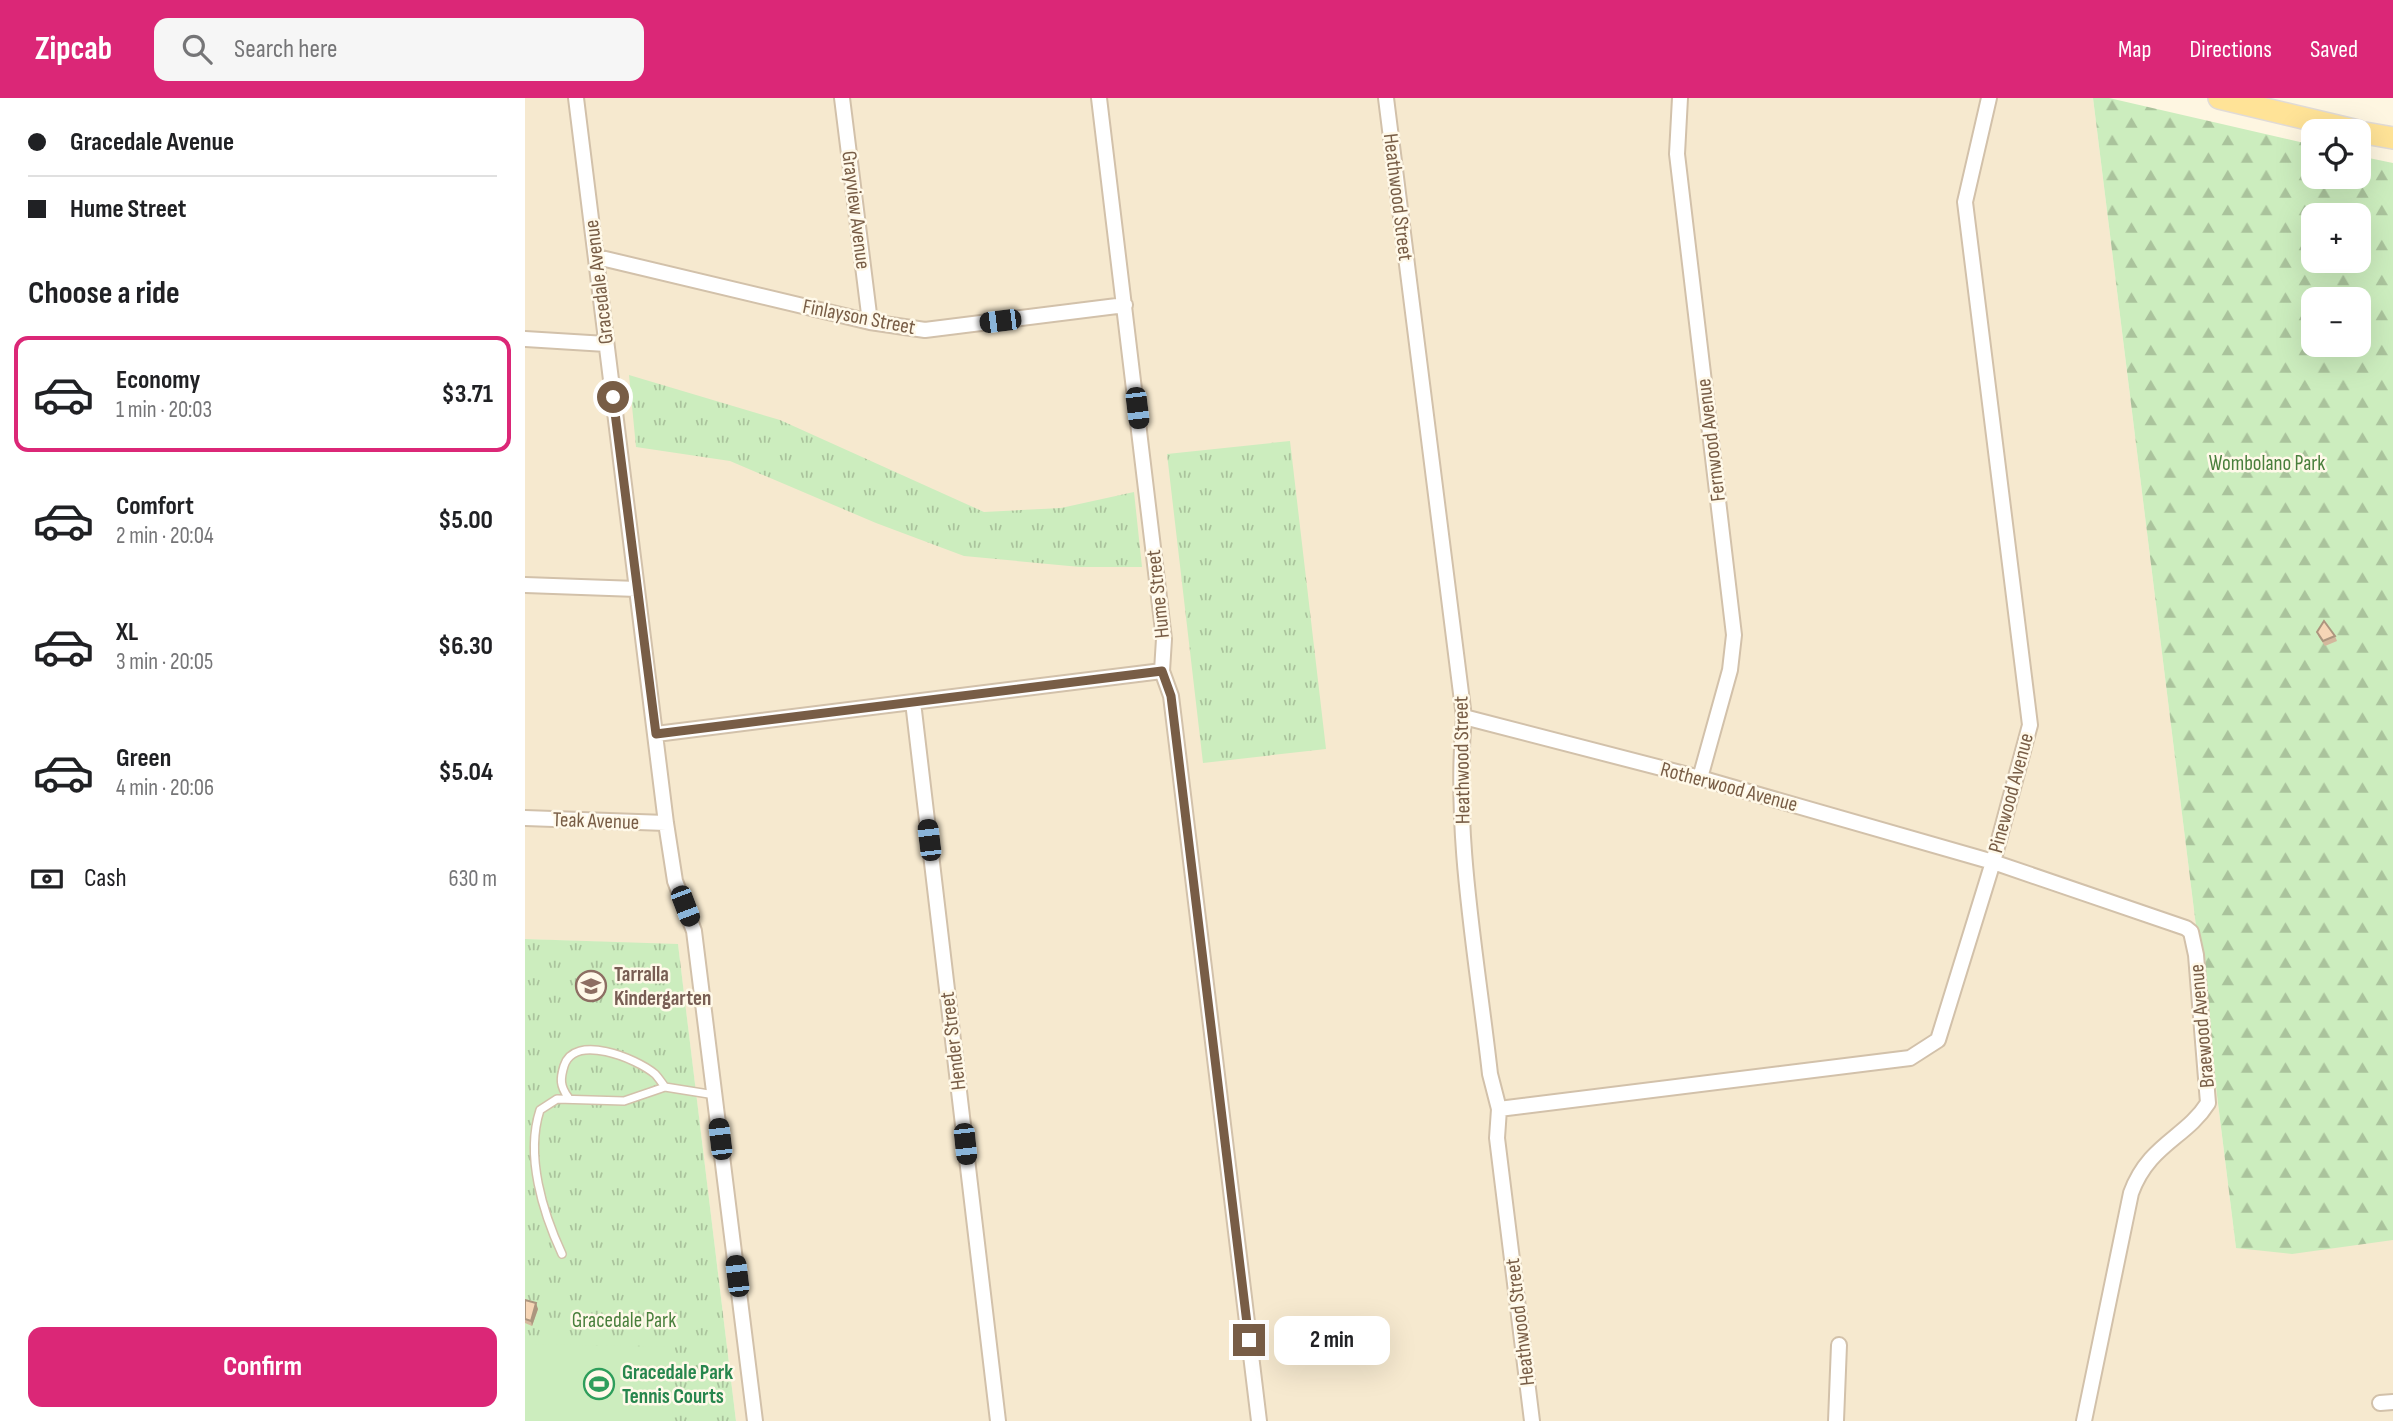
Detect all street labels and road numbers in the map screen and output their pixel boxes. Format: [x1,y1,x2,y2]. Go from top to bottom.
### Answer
street label: Heathwood Street [1378,132,1418,262]
street label: Grayview Avenue [836,149,876,271]
street label: Gracedale Avenue [579,218,619,346]
street label: Finlayson Street [801,294,917,340]
street label: Fernwood Avenue [1691,377,1731,503]
street label: Hume Street [1141,548,1175,640]
street label: Heathwood Street [1448,696,1476,824]
street label: Pinewood Avenue [1983,731,2039,855]
street label: Rotherwood Avenue [1658,757,1800,817]
street label: Teak Avenue [552,807,640,835]
street label: Braewood Avenue [2184,963,2220,1089]
street label: Hender Street [935,990,971,1092]
street label: Heathwood Street [1500,1257,1540,1387]

